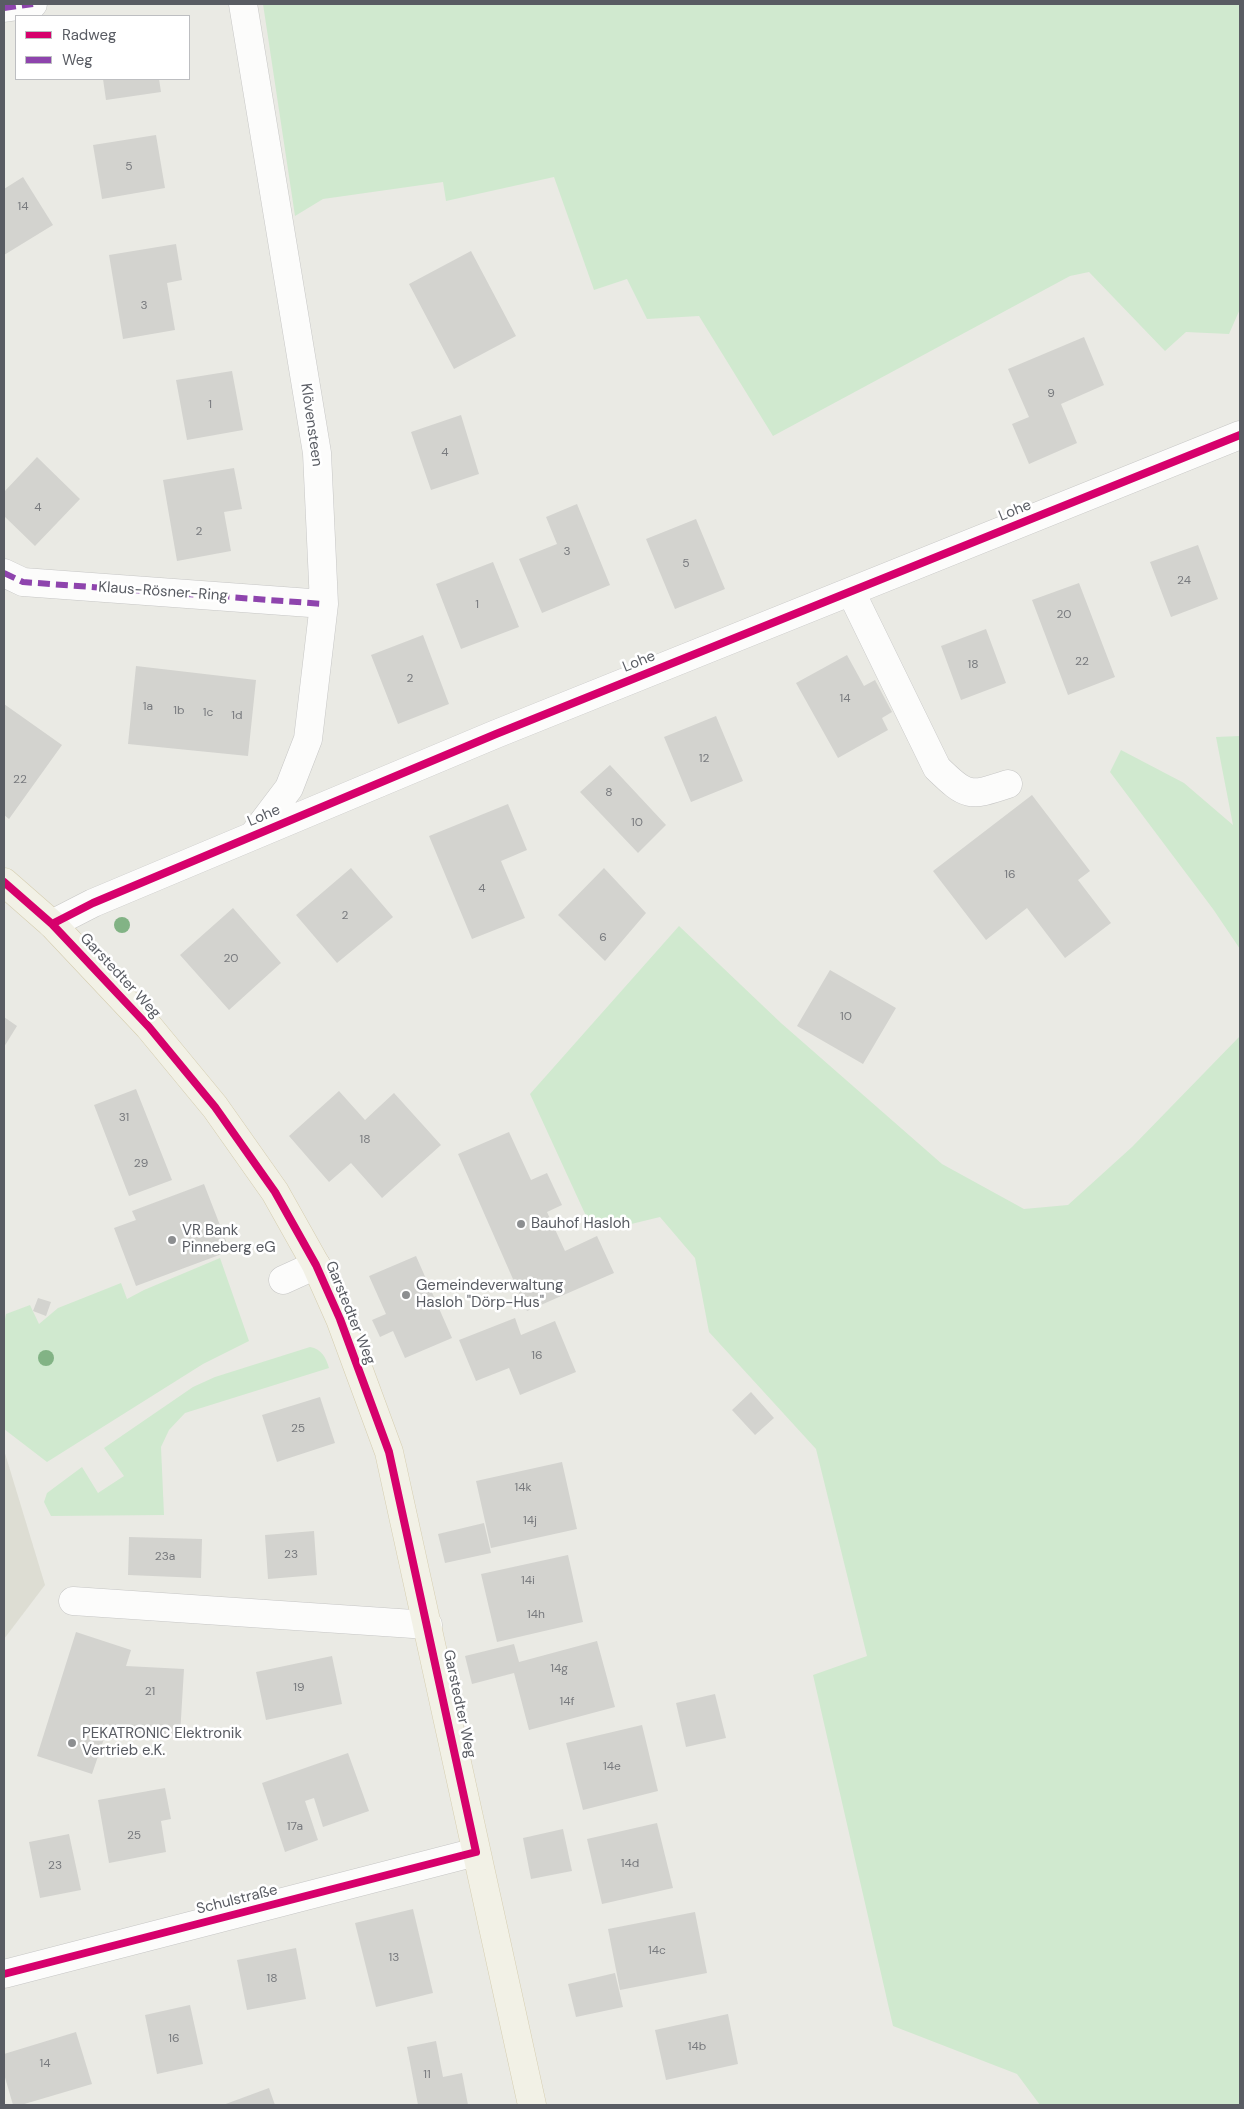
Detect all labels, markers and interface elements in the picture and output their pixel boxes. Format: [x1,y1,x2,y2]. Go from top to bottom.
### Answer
legend [15,15,190,80]
text: Radweg [62,25,116,45]
text: Weg [62,50,93,70]
house number: 5 [125,160,133,174]
house number: 14 [17,200,29,214]
house number: 3 [140,299,148,313]
street label: Klövensteen [296,382,326,468]
house number: 9 [1047,387,1055,401]
house number: 1 [208,398,212,412]
house number: 4 [441,446,449,460]
street label: Lohe [996,496,1034,526]
house number: 4 [34,501,42,515]
house number: 2 [196,525,202,539]
house number: 3 [563,545,571,559]
house number: 5 [682,557,690,571]
house number: 24 [1177,574,1191,588]
street label: Klaus-Rösner-Ring [98,578,228,606]
house number: 1 [475,598,479,612]
house number: 20 [1057,608,1071,622]
street label: Lohe [620,647,658,677]
house number: 22 [1075,655,1089,669]
house number: 18 [967,658,979,672]
house number: 2 [407,672,413,686]
house number: 14 [839,692,851,706]
house number: 1a [143,700,153,714]
house number: 1b [173,704,185,718]
house number: 1c [203,706,213,720]
house number: 1d [231,709,243,723]
house number: 12 [699,752,709,766]
house number: 22 [13,773,27,787]
house number: 8 [605,786,613,800]
street label: Lohe [245,801,283,831]
house number: 10 [631,816,643,830]
house number: 16 [1004,868,1016,882]
house number: 4 [478,882,486,896]
house number: 2 [342,909,348,923]
street label: Garstedter Weg [76,930,164,1022]
house number: 6 [599,931,607,945]
house number: 20 [224,952,238,966]
house number: 10 [840,1010,852,1024]
house number: 31 [119,1111,129,1125]
house number: 18 [359,1133,371,1147]
house number: 29 [134,1157,148,1171]
place label: Bauhof Hasloh [531,1215,630,1233]
marker: Bauhof Hasloh [515,1218,527,1230]
place label: VR Bank Pinneberg eG [182,1222,276,1257]
marker: VR Bank Pinneberg eG [166,1234,178,1246]
street label: Garstedter Weg [321,1259,379,1367]
place label: Gemeindeverwaltung Hasloh "Dörp-Hus" [416,1277,563,1312]
marker: Gemeindeverwaltung Hasloh "Dörp-Hus" [400,1289,412,1301]
house number: 16 [531,1349,543,1363]
house number: 25 [291,1422,305,1436]
house number: 14k [514,1481,532,1495]
house number: 14j [523,1514,537,1528]
house number: 23 [284,1548,298,1562]
house number: 23a [155,1550,175,1564]
house number: 14i [521,1574,535,1588]
house number: 14h [527,1608,545,1622]
street label: Garstedter Weg [439,1648,479,1760]
house number: 14g [550,1662,568,1676]
house number: 19 [293,1681,305,1695]
house number: 21 [145,1685,155,1699]
house number: 14f [559,1695,575,1709]
place label: PEKATRONIC Elektronik Vertrieb e.K. [82,1725,242,1760]
marker: PEKATRONIC Elektronik Vertrieb e.K. [66,1737,78,1749]
house number: 14e [603,1760,621,1774]
house number: 17a [287,1820,303,1834]
house number: 25 [127,1829,141,1843]
house number: 14d [621,1857,639,1871]
house number: 23 [48,1859,62,1873]
street label: Schulstraße [195,1881,279,1919]
house number: 14c [648,1944,666,1958]
house number: 13 [389,1951,399,1965]
house number: 18 [266,1972,278,1986]
house number: 16 [168,2032,180,2046]
house number: 14b [688,2040,706,2054]
house number: 14 [39,2057,51,2071]
house number: 11 [423,2068,431,2082]

